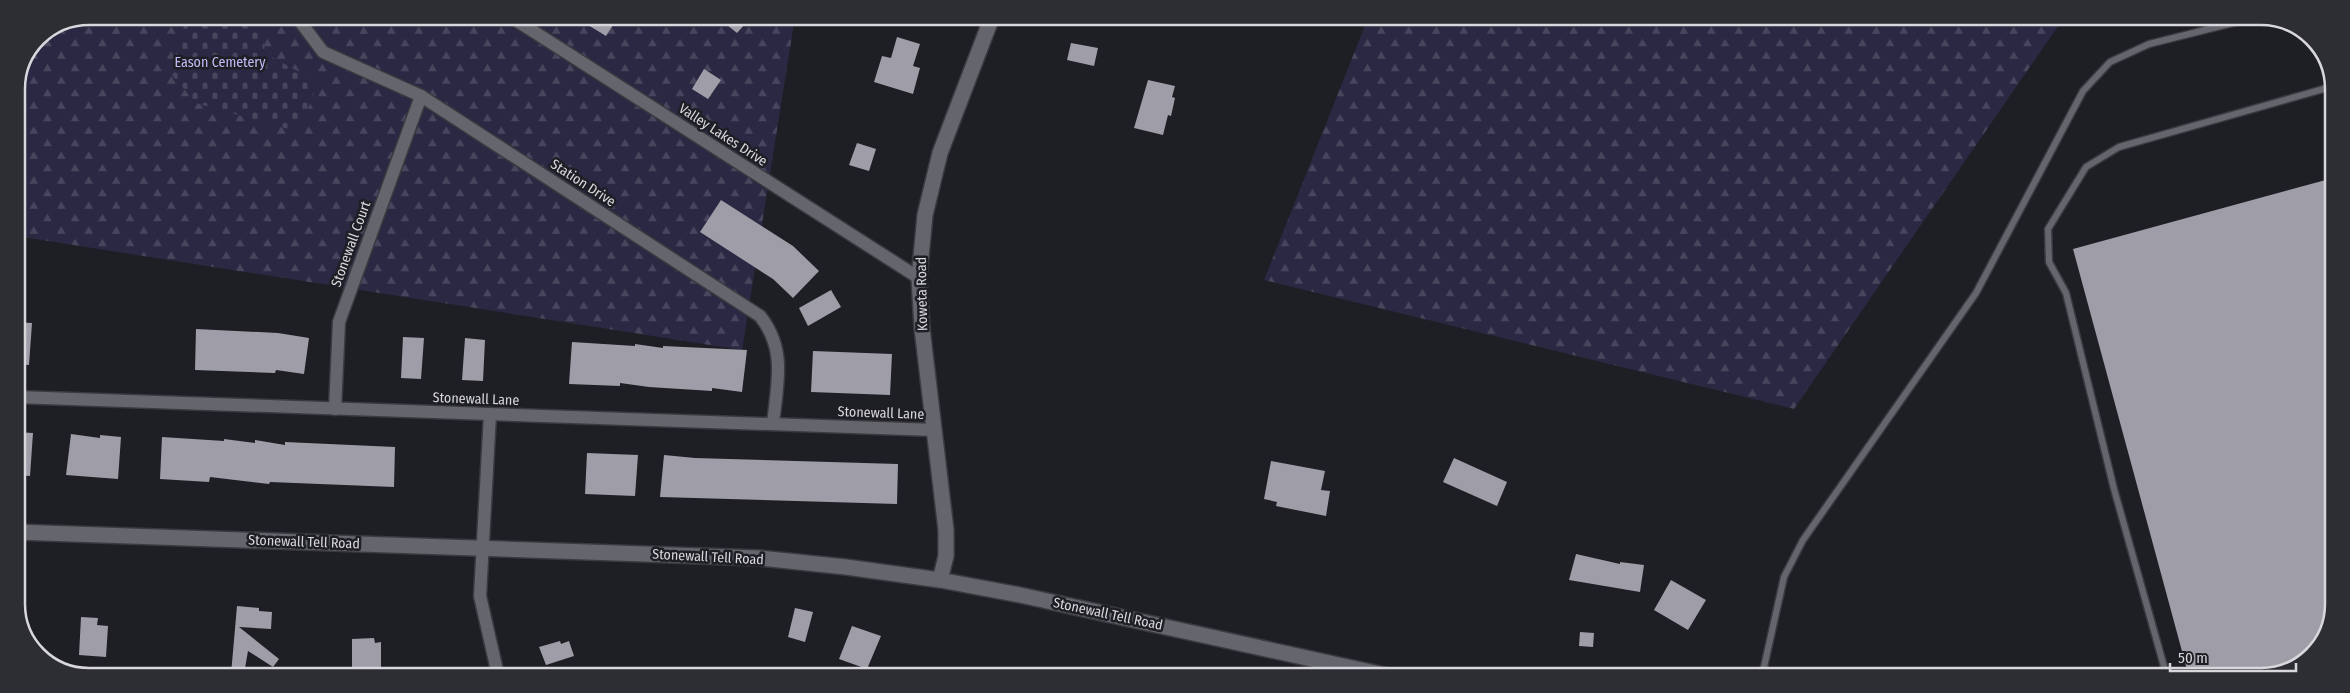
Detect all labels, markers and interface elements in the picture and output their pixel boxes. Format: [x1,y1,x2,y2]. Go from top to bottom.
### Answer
park label: Eason Cemetery [174,54,266,71]
street label: Valley Lakes Drive [676,100,771,170]
street label: Station Drive [547,156,619,210]
street label: Stonewall Court [328,198,375,289]
street label: Koweta Road [913,257,931,331]
street label: Stonewall Lane [432,389,520,409]
street label: Stonewall Lane [837,403,925,423]
street label: Stonewall Tell Road [248,532,360,552]
street label: Stonewall Tell Road [652,546,764,568]
street label: Stonewall Tell Road [1052,594,1164,634]
scale bar [2170,640,2296,672]
text: 50 m [2178,649,2208,667]

